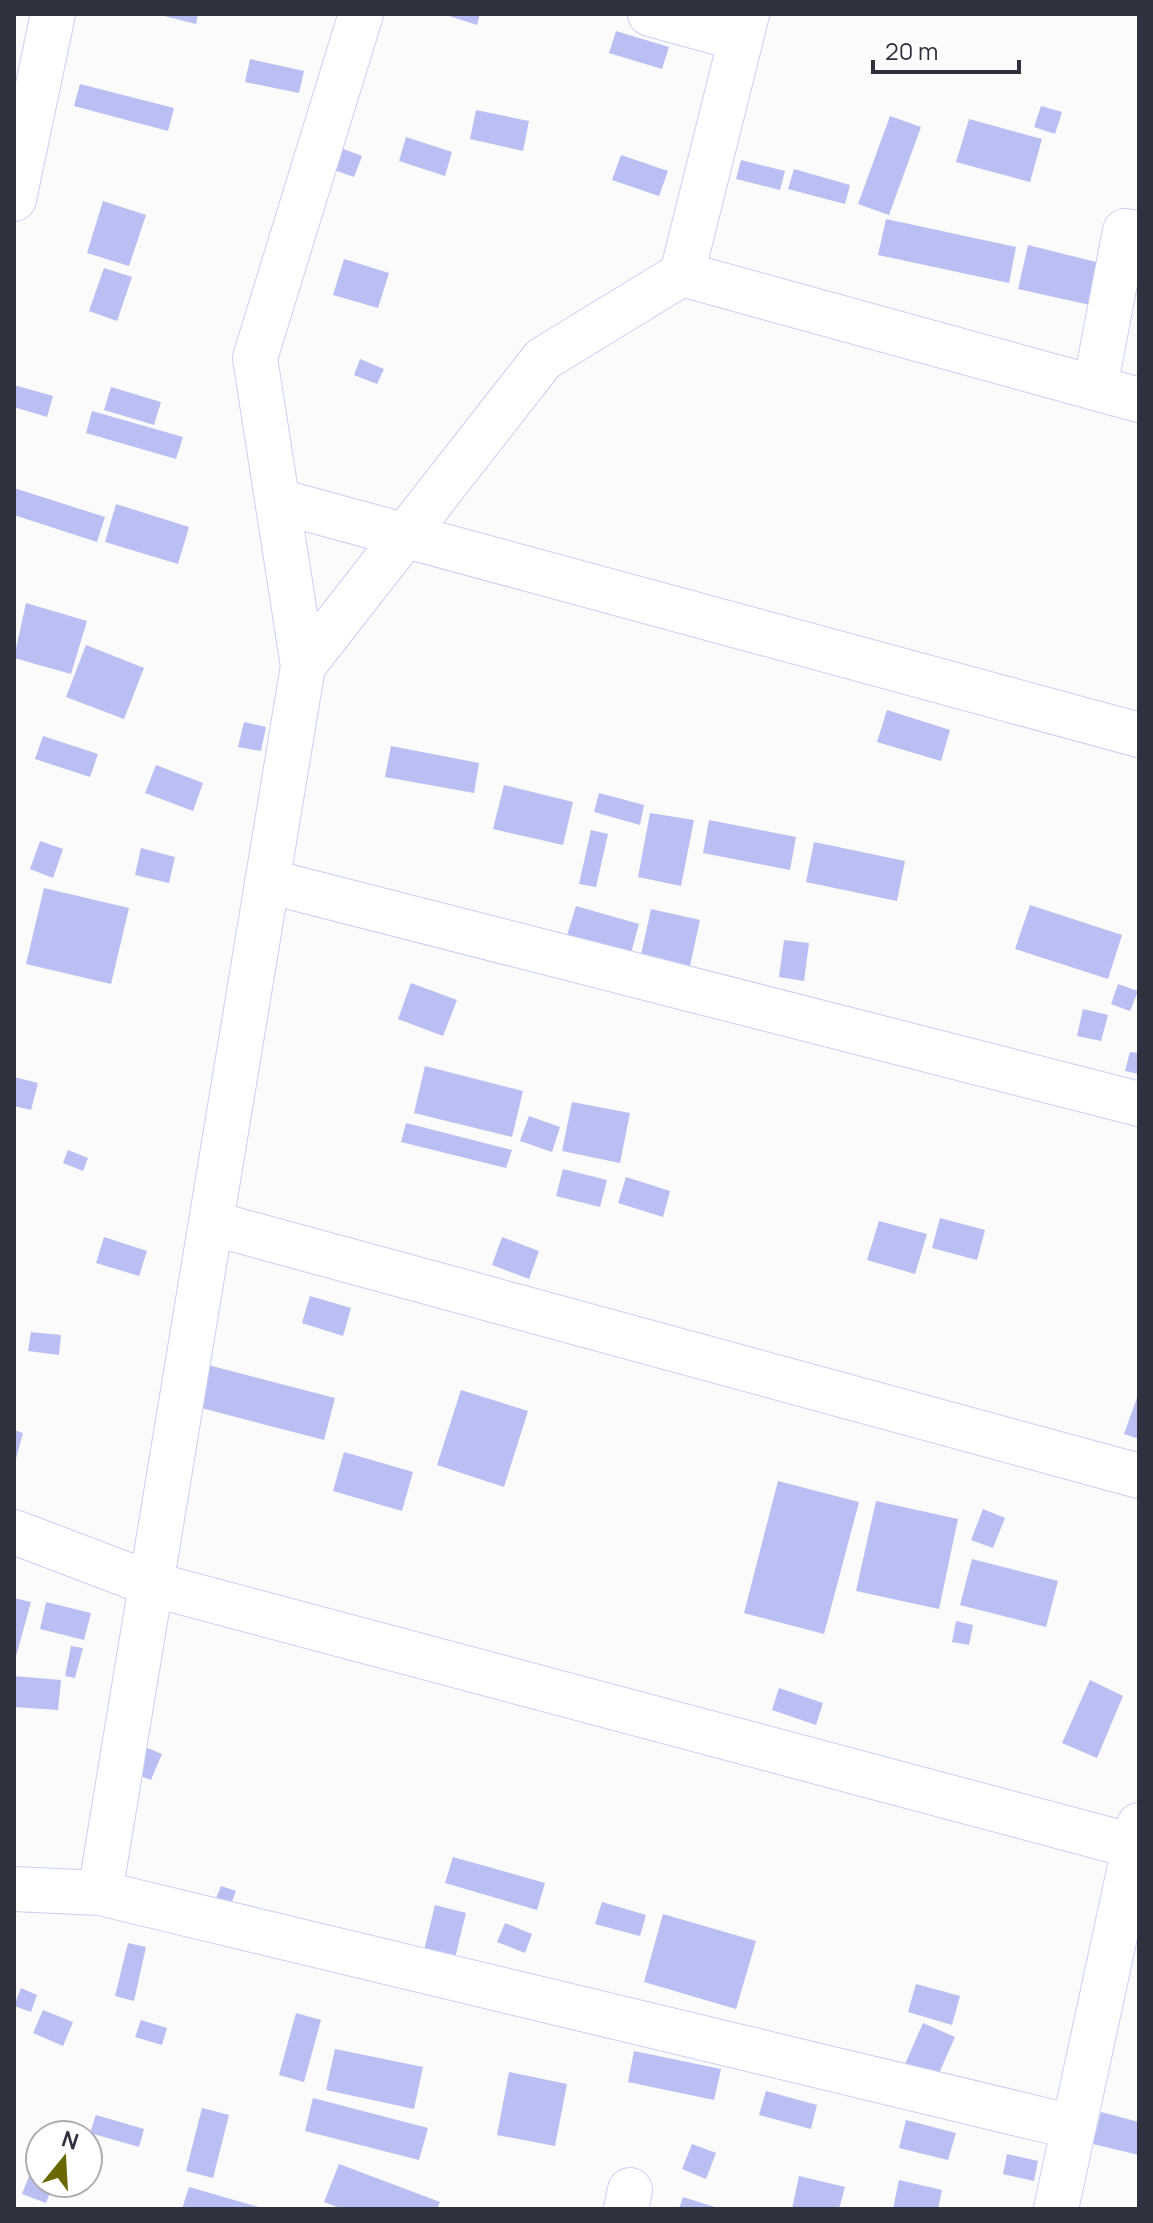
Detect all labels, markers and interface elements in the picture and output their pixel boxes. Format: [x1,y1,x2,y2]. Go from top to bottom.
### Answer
scale bar [873,24,1019,74]
text: 20 m [885,34,938,67]
north arrow [24,2119,104,2199]
text: N [58,2123,82,2157]

